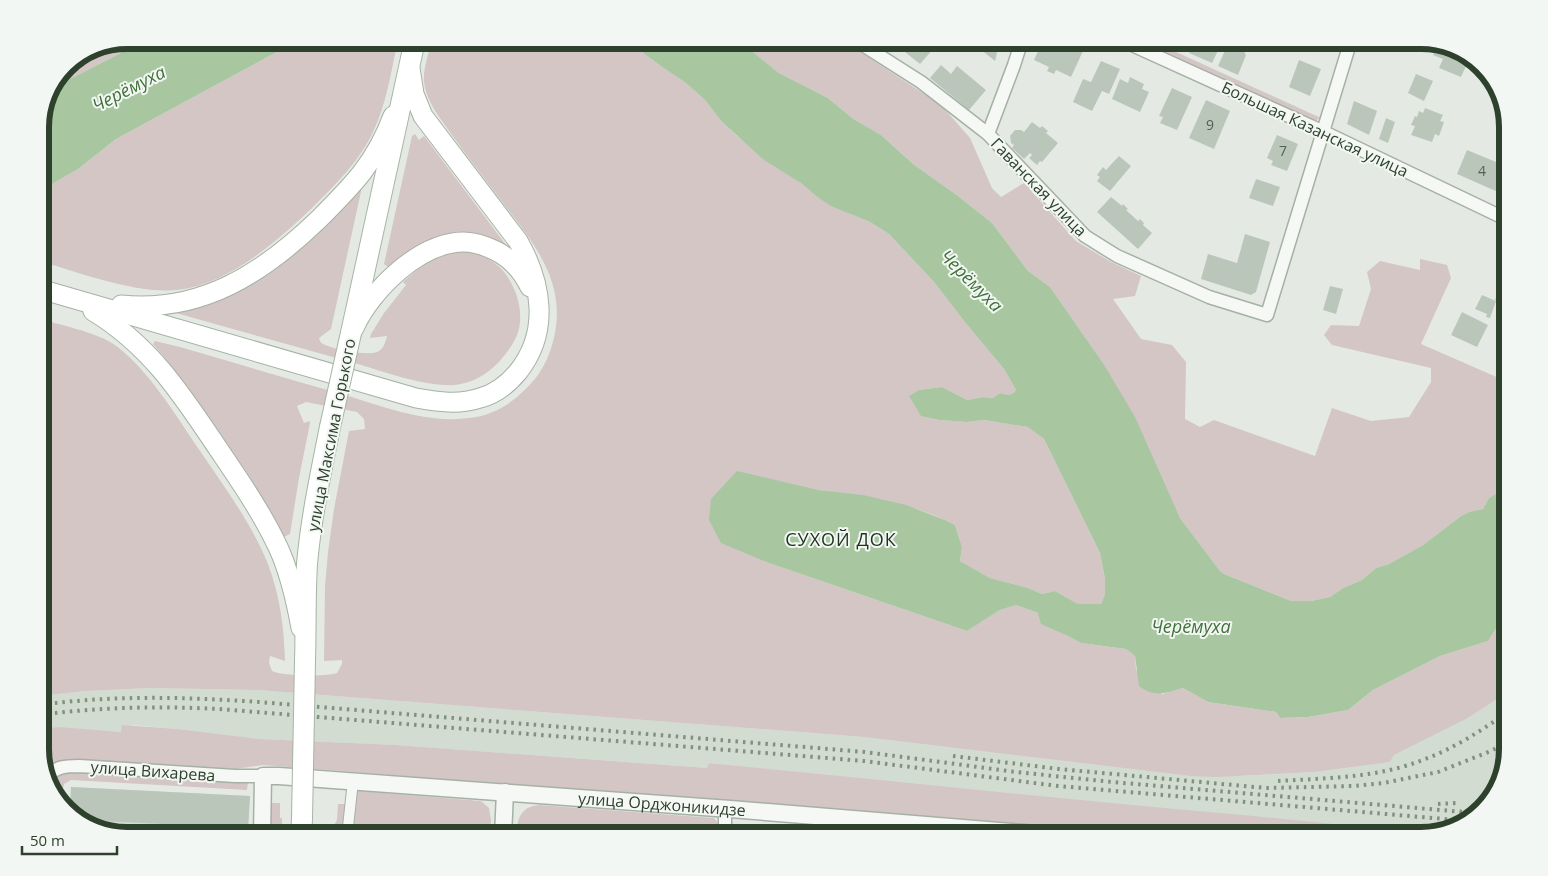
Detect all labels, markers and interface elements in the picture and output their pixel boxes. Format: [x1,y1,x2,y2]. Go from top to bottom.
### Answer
water label: Черёмуха [88,59,169,117]
street label: Большая Казанская улица [1218,76,1412,182]
house number: 9 [1206,115,1214,134]
street label: Гаванская улица [986,133,1092,241]
house number: 7 [1279,141,1287,160]
house number: 4 [1478,161,1486,180]
water label: Черёмуха [935,244,1008,317]
street label: улица Максима Горького [301,337,361,533]
district label: СУХОЙ ДОК [785,527,897,551]
water label: Черёмуха [1151,614,1231,638]
street label: улица Вихарева [90,756,216,786]
street label: улица Орджоникидзе [577,787,747,821]
scale bar [22,824,118,856]
text: 50 m [30,830,65,850]

